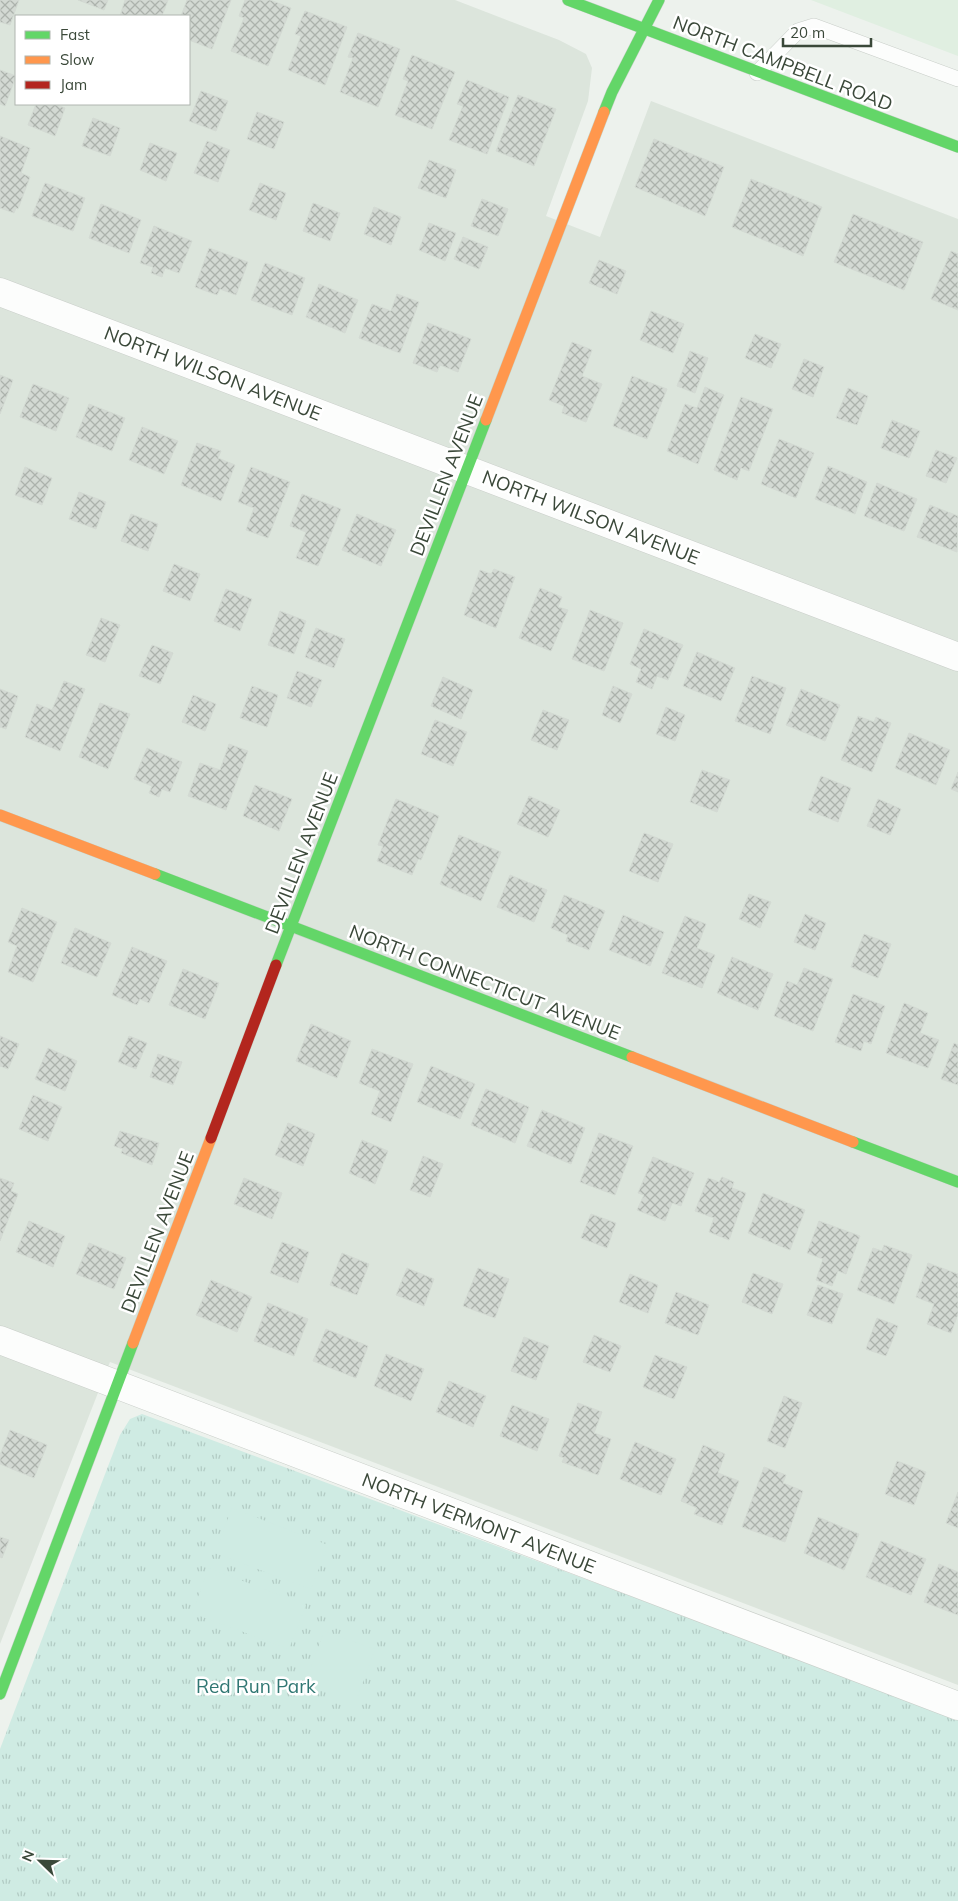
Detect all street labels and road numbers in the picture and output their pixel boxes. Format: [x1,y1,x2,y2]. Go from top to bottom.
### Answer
street label: NORTH CAMPBELL ROAD [670,10,896,116]
street label: NORTH WILSON AVENUE [101,320,325,426]
street label: DEVILLEN AVENUE [404,391,488,559]
street label: NORTH WILSON AVENUE [479,464,703,570]
street label: DEVILLEN AVENUE [259,769,343,937]
street label: NORTH CONNECTICUT AVENUE [346,919,624,1045]
street label: DEVILLEN AVENUE [115,1148,199,1316]
street label: NORTH VERMONT AVENUE [359,1467,599,1579]

